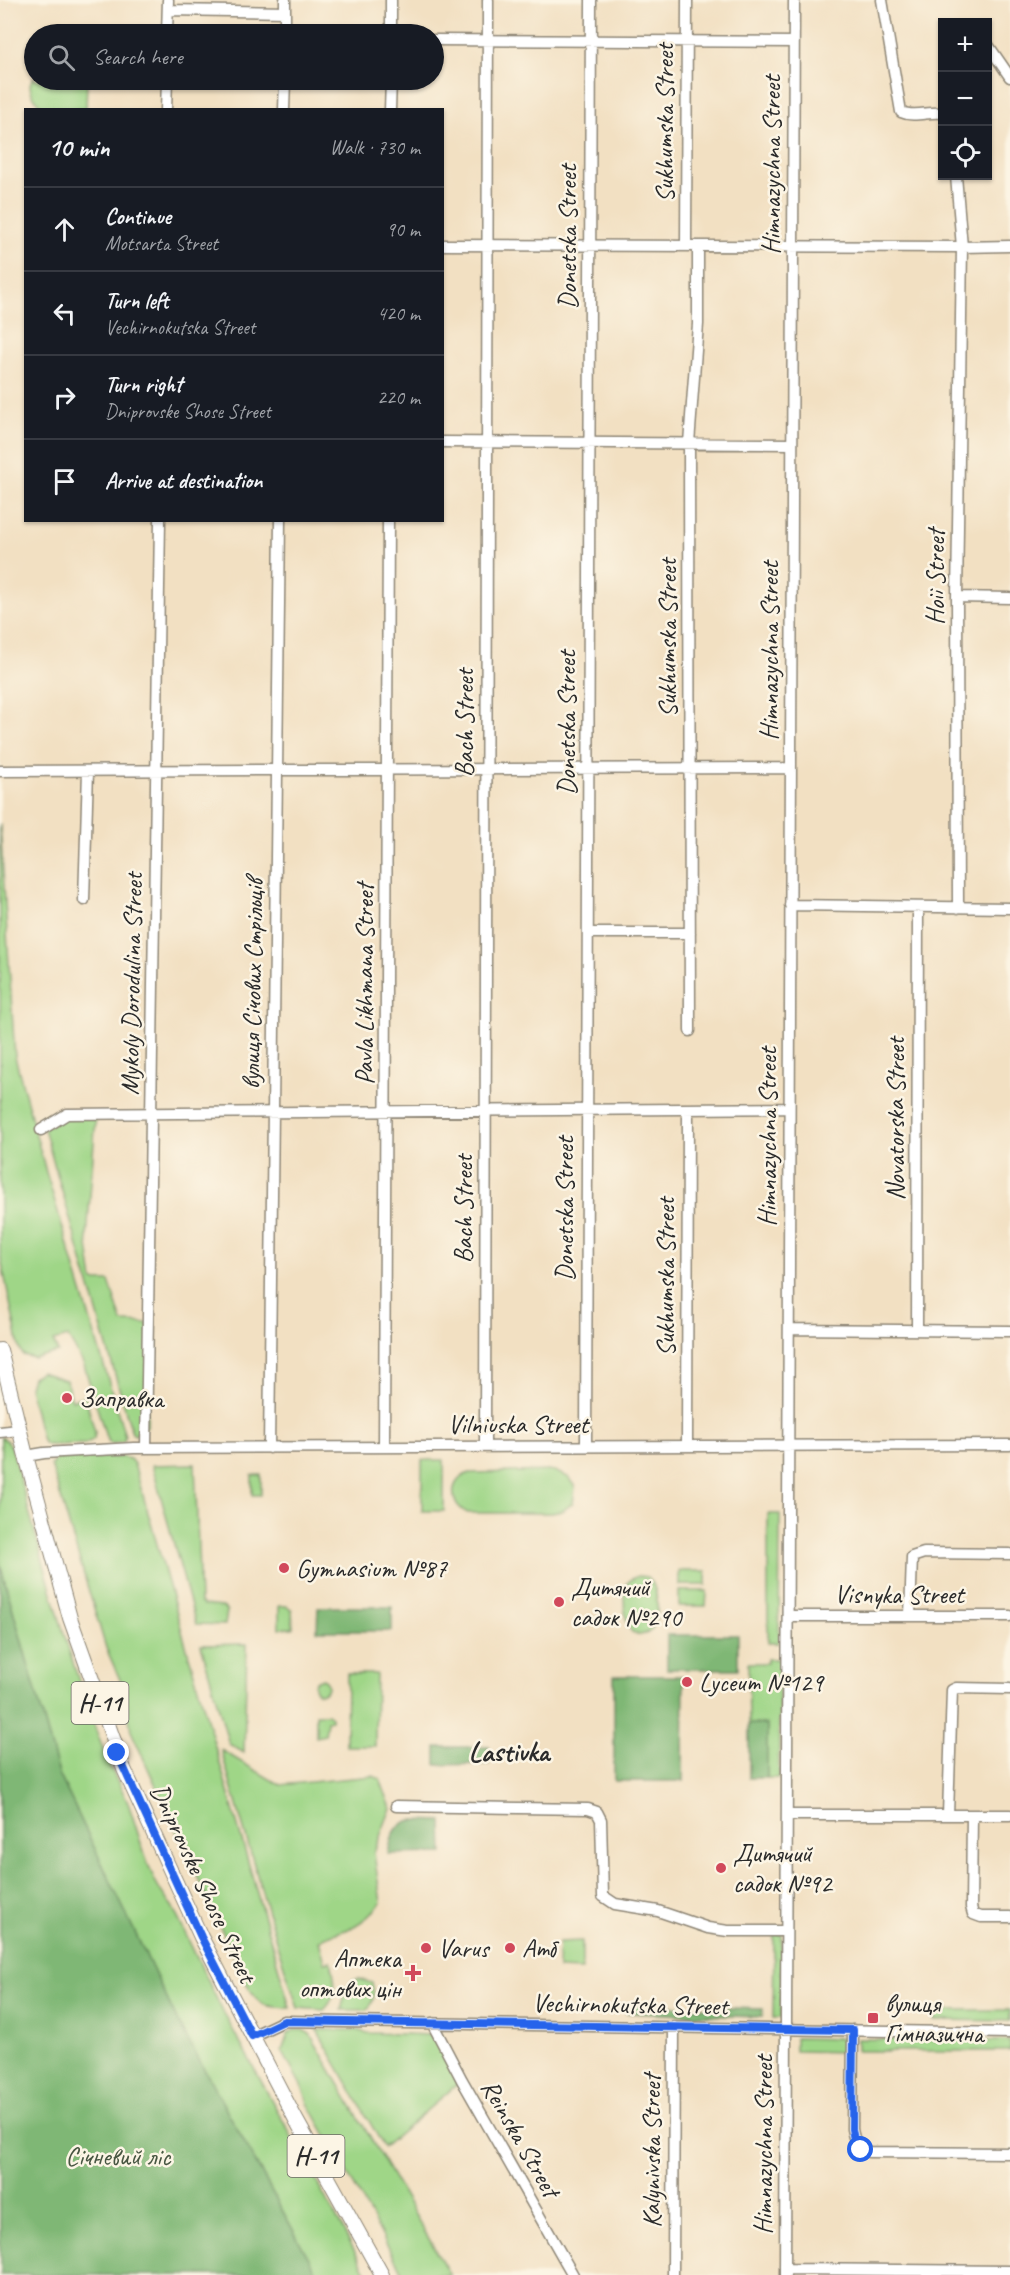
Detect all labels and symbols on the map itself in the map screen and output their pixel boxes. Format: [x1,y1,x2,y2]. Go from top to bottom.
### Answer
street label: Sukhumska Street [648,41,681,202]
street label: Himnazychna Street [755,73,788,255]
street label: Donetska Street [551,162,584,309]
street label: Hoii Street [919,526,952,625]
street label: Sukhumska Street [651,556,684,717]
street label: Himnazychna Street [753,559,786,741]
street label: Donetska Street [550,648,583,795]
street label: Bach Street [448,666,481,777]
street label: Mykoly Dorodulina Street [113,870,150,1095]
street label: вулиця Січових Стрільців [234,872,271,1090]
street label: Pavla Likhmana Street [348,880,381,1085]
street label: Novatorska Street [879,1035,912,1201]
street label: Himnazychna Street [751,1045,784,1227]
street label: Donetska Street [548,1134,581,1281]
street label: Bach Street [447,1152,480,1263]
street label: Sukhumska Street [649,1195,682,1356]
place label: Заправка [79,1382,165,1415]
marker: Заправка [60,1391,74,1405]
street label: Vilniuska Street [448,1408,591,1441]
place label: Gymnasium №87 [296,1552,448,1585]
marker: Gymnasium №87 [277,1561,291,1575]
place label: Дитячий садок №290 [571,1571,684,1634]
street label: Visnyka Street [834,1578,966,1611]
marker: Дитячий садок №290 [552,1595,566,1609]
place label: Lyceum №129 [699,1666,825,1699]
marker: Lyceum №129 [680,1675,694,1689]
road number: Н-11 [72,1682,128,1724]
district label: Lastivka [469,1734,551,1769]
route end [103,1739,129,1765]
street label: Dniprovske Shose Street [143,1778,265,1990]
place label: Дитячий садок №92 [733,1837,834,1900]
marker: Дитячий садок №92 [714,1861,728,1875]
place label: Varus [438,1932,491,1965]
place label: Атб [522,1932,560,1965]
marker: Varus [419,1941,433,1955]
marker: Атб [503,1941,517,1955]
place label: Аптека оптових цін [299,1942,403,2005]
marker: Аптека оптових цін [406,1966,420,1980]
street label: Vechirnokutska Street [532,1986,730,2023]
place label: вулиця Гімназична [885,1987,985,2050]
marker: вулиця Гімназична [866,2011,880,2025]
street label: Himnazychna Street [747,2053,780,2235]
street label: Kalynivska Street [635,2071,668,2228]
street label: Reinska Street [474,2073,569,2206]
road number: Н-11 [288,2135,344,2177]
route start [847,2136,873,2162]
park label: Січневий ліс [66,2140,172,2173]

